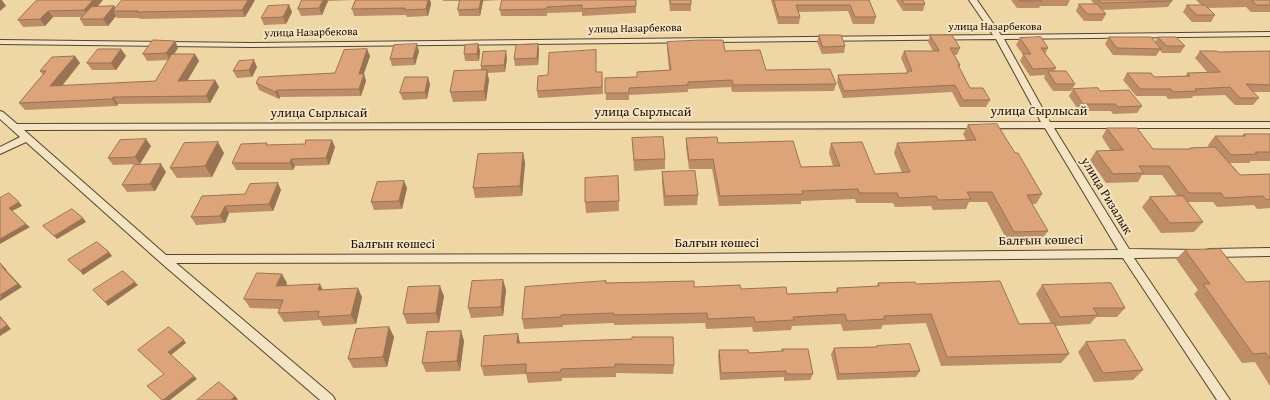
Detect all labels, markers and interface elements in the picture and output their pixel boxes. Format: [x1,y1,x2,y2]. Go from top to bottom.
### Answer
street label: улица Назарбекова [948,20,1042,34]
street label: улица Назарбекова [588,22,682,36]
street label: улица Назарбекова [264,26,358,40]
street label: улица Сырлысай [990,104,1088,120]
street label: улица Сырлысай [594,105,692,121]
street label: улица Сырлысай [270,106,368,122]
street label: улица Ризалык [1077,154,1135,238]
street label: Балғын көшесі [999,232,1083,250]
street label: Балғын көшесі [675,236,759,252]
street label: Балғын көшесі [351,237,435,253]

